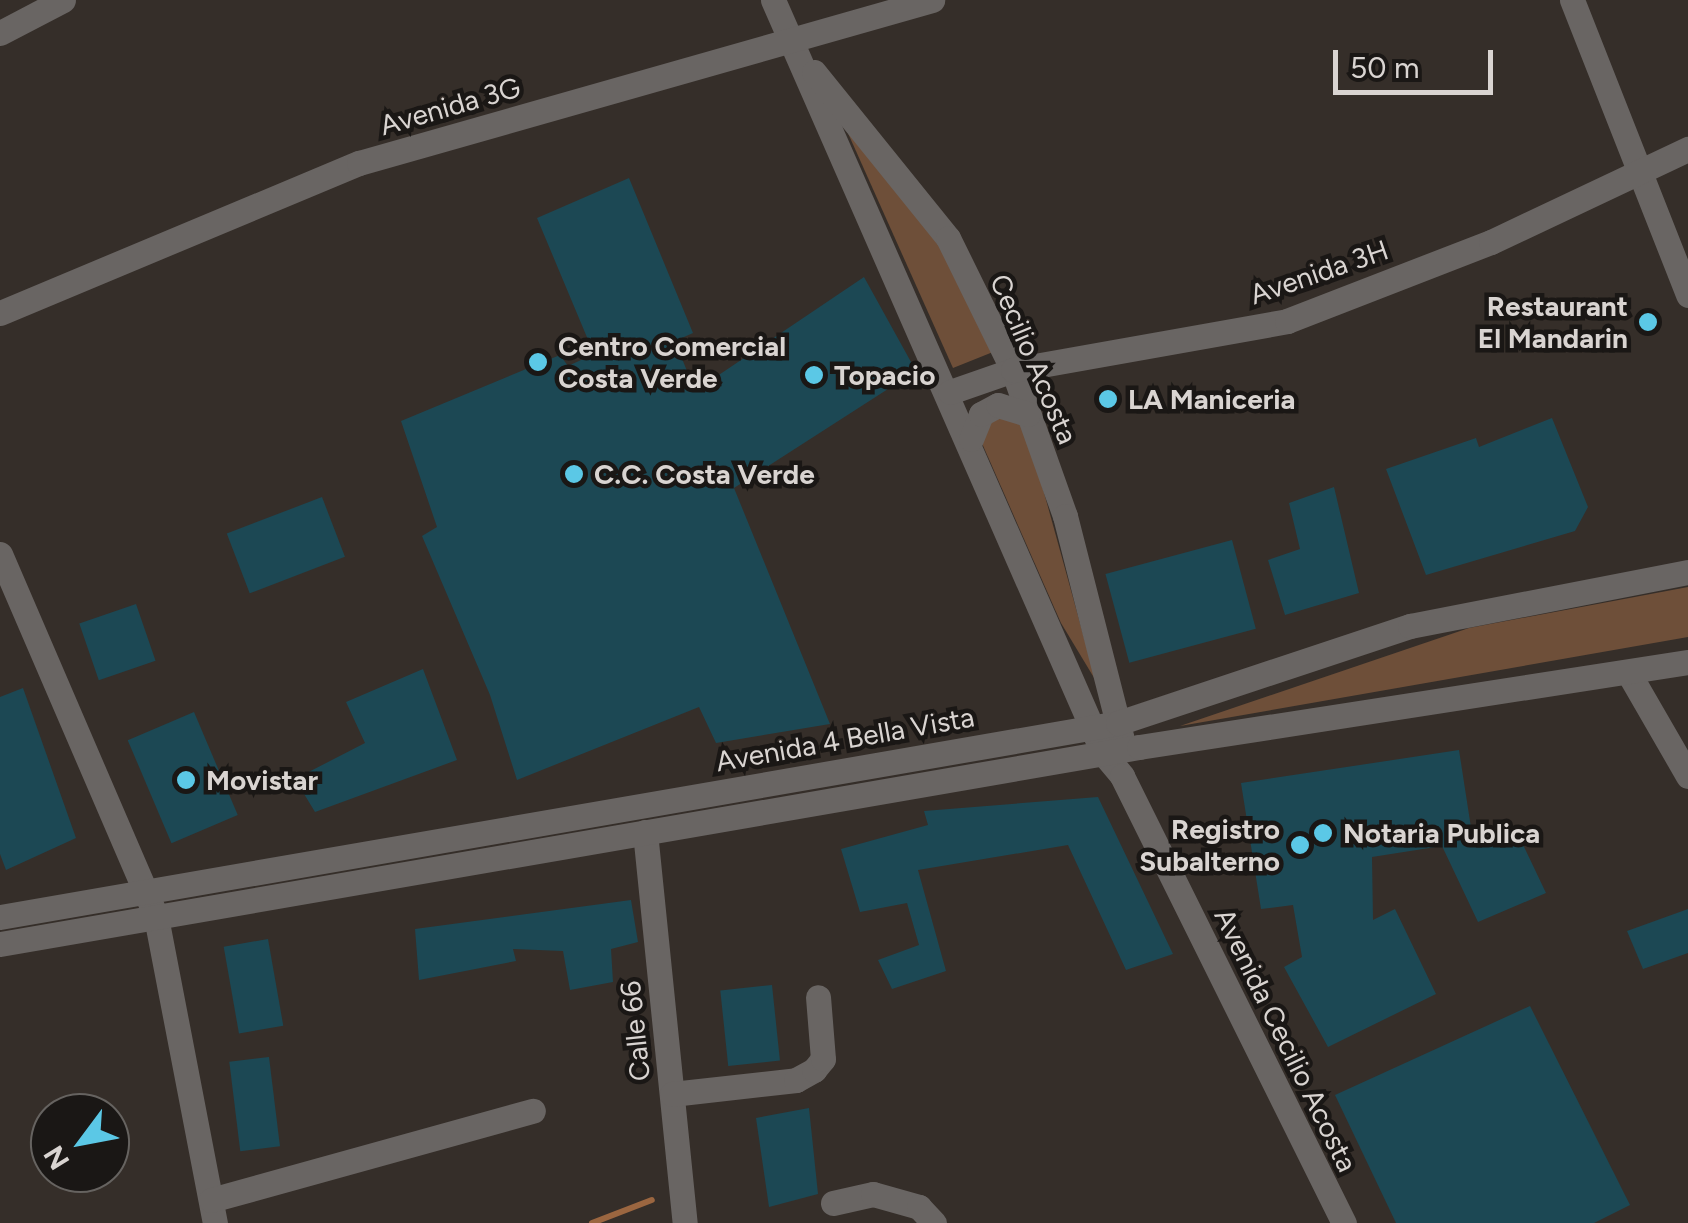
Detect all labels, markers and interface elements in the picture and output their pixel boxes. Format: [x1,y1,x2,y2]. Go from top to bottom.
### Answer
scale bar [1338,30,1498,92]
text: 50 m [1350,49,1419,86]
street label: Avenida 3G [376,70,524,142]
street label: Avenida 3H [1245,233,1393,311]
street label: Cecilio Acosta [983,269,1085,449]
place label: Restaurant El Mandarin [1478,289,1628,355]
marker: Restaurant El Mandarin [1637,311,1659,333]
place label: Centro Comercial Costa Verde [558,329,786,395]
marker: Centro Comercial Costa Verde [527,351,549,373]
place label: Topacio [834,358,935,392]
marker: Topacio [803,364,825,386]
place label: LA Maniceria [1128,382,1296,416]
marker: LA Maniceria [1097,388,1119,410]
place label: C.C. Costa Verde [594,457,815,491]
marker: C.C. Costa Verde [563,463,585,485]
street label: Avenida 4 Bella Vista [713,700,977,778]
place label: Movistar [206,763,318,797]
marker: Movistar [175,769,197,791]
place label: Registro Subalterno [1139,812,1280,878]
place label: Notaria Publica [1343,816,1540,850]
marker: Notaria Publica [1312,822,1334,844]
marker: Registro Subalterno [1289,834,1311,856]
street label: Avenida Cecilio Acosta [1208,903,1364,1177]
street label: Calle 66 [613,979,657,1083]
north arrow [30,1093,130,1193]
text: N [36,1140,76,1176]

